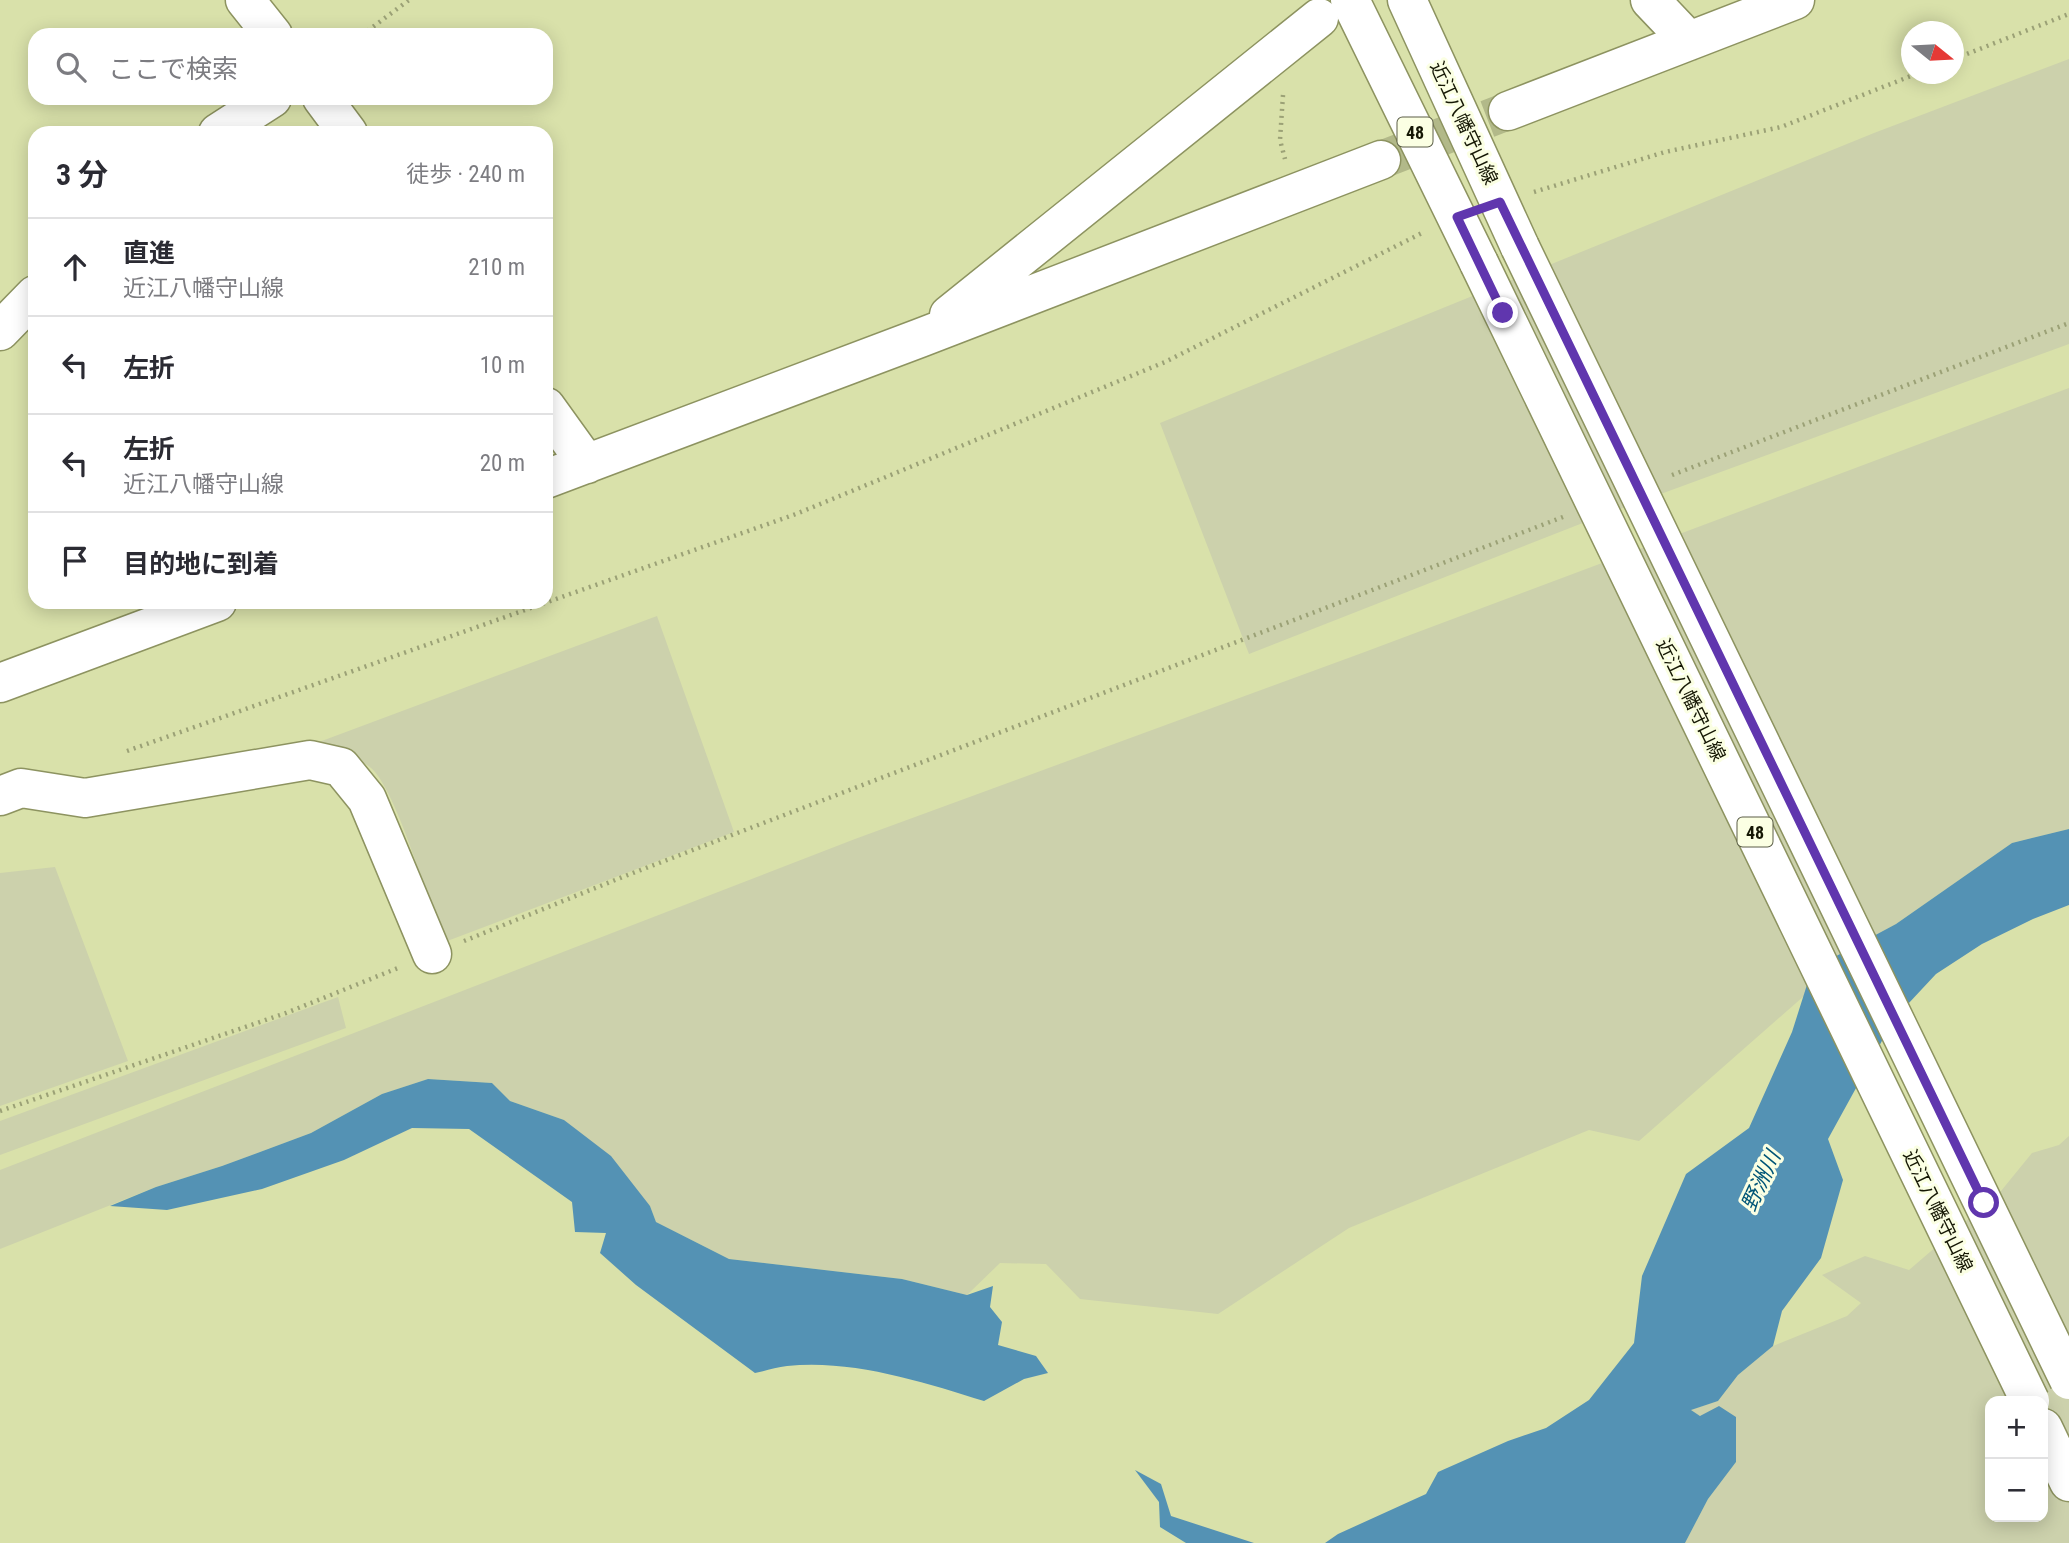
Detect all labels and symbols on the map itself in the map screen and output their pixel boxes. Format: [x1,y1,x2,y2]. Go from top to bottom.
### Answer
north arrow [1901,21,1964,84]
street label: 近江八幡守山線 [1425,58,1503,188]
road number: 48 [1398,118,1432,146]
route end [1487,297,1518,328]
street label: 近江八幡守山線 [1652,635,1730,765]
road number: 48 [1738,818,1772,846]
water label: 野洲川 [1737,1146,1786,1215]
street label: 近江八幡守山線 [1899,1146,1977,1276]
route start [1968,1187,1999,1218]

